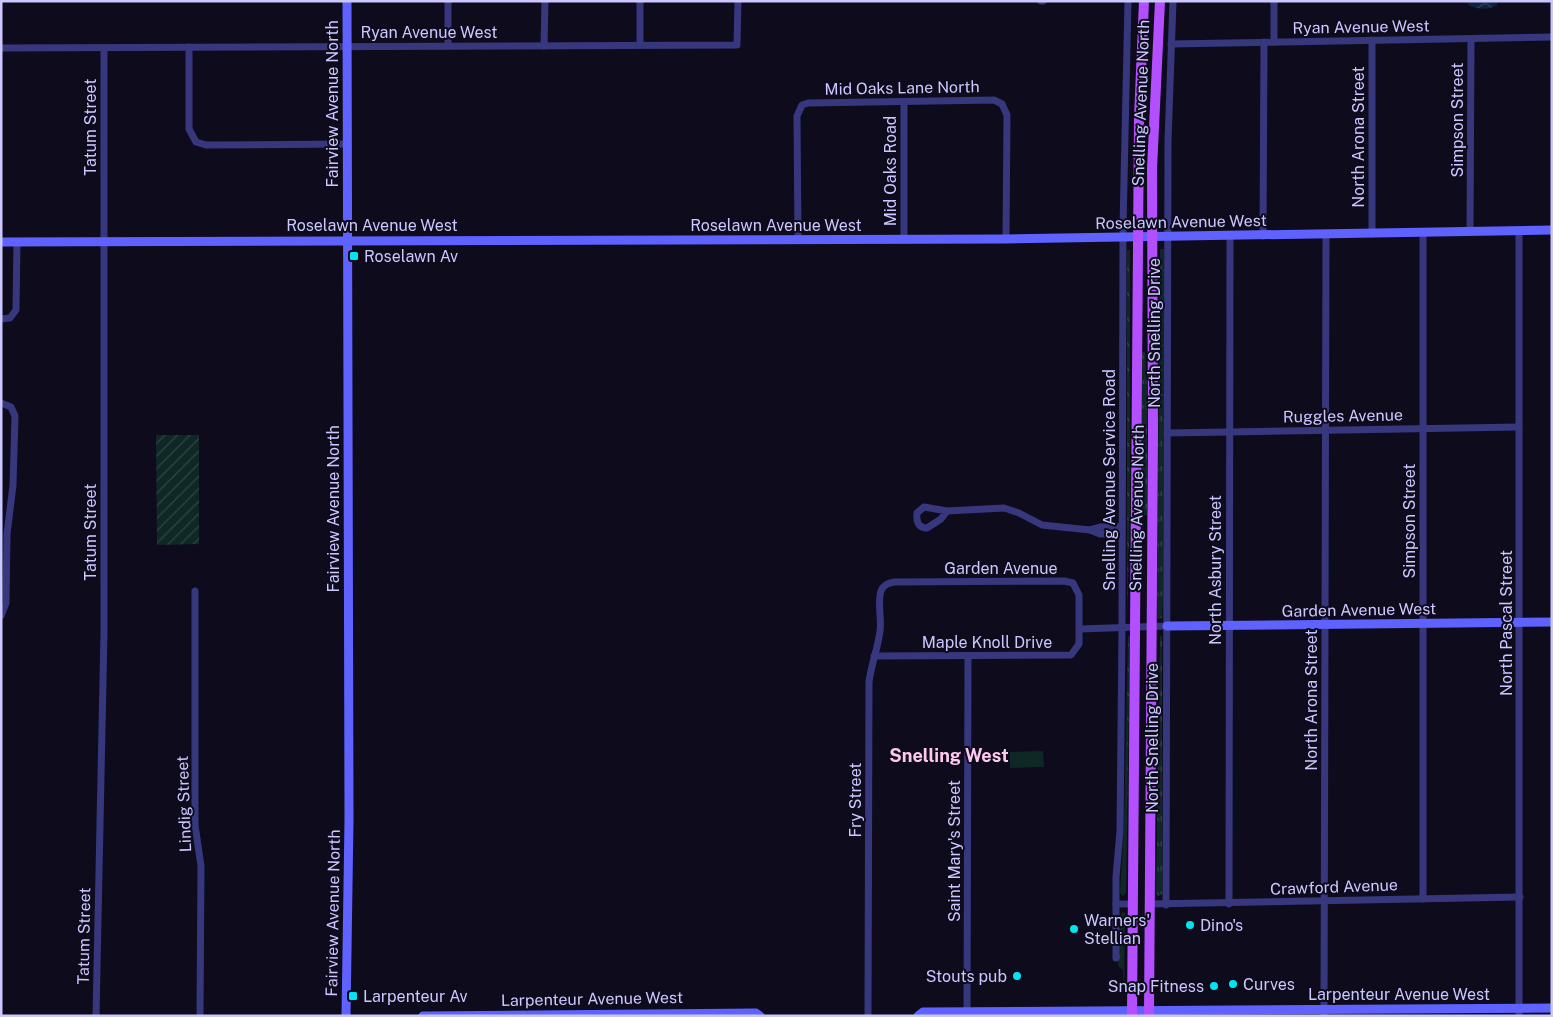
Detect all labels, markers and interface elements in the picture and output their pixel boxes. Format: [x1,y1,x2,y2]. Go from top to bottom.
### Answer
street label: Ryan Avenue West [1292,16,1430,38]
street label: Snelling Avenue North [1129,19,1153,187]
street label: Fairview Avenue North [323,20,342,188]
street label: Ryan Avenue West [360,23,498,42]
street label: Simpson Street [1448,62,1467,178]
street label: North Arona Street [1349,66,1368,208]
street label: Mid Oaks Lane North [824,77,980,99]
street label: Tatum Street [81,78,100,176]
street label: Mid Oaks Road [881,116,900,226]
street label: Roselawn Avenue West [1095,211,1267,233]
street label: Roselawn Avenue West [286,216,458,235]
street label: Roselawn Avenue West [690,216,862,235]
place label: Roselawn Av [364,247,458,266]
marker: Roselawn Av [348,250,360,262]
street label: North Snelling Drive [1145,258,1164,408]
street label: Snelling Avenue Service Road [1100,369,1119,591]
street label: Ruggles Avenue [1283,405,1403,427]
street label: Snelling Avenue North [1126,424,1148,592]
street label: Fairview Avenue North [324,425,343,593]
street label: Simpson Street [1400,463,1419,579]
street label: Tatum Street [81,483,100,581]
street label: North Asbury Street [1206,495,1225,645]
street label: North Pascal Street [1497,550,1516,696]
street label: Garden Avenue [944,559,1058,578]
street label: Garden Avenue West [1282,599,1436,621]
street label: North Arona Street [1302,629,1321,771]
street label: Maple Knoll Drive [922,633,1052,652]
street label: North Snelling Drive [1143,663,1162,813]
district label: Snelling West [889,745,1009,766]
street label: Lindig Street [173,755,195,853]
street label: Fry Street [846,762,865,838]
street label: Saint Mary's Street [945,780,964,922]
street label: Fairview Avenue North [322,829,344,997]
street label: Crawford Avenue [1270,875,1398,899]
street label: Tatum Street [74,887,94,985]
place label: Warners' Stellian [1084,911,1150,948]
place label: Dino's [1200,916,1243,935]
marker: Dino's [1184,919,1196,931]
marker: Warners' Stellian [1068,923,1080,935]
place label: Stouts pub [926,967,1007,986]
marker: Stouts pub [1011,970,1023,982]
place label: Curves [1243,975,1295,994]
place label: Snap Fitness [1108,977,1204,996]
marker: Curves [1227,978,1239,990]
marker: Snap Fitness [1208,980,1220,992]
street label: Larpenteur Avenue West [1308,985,1490,1004]
place label: Larpenteur Av [363,987,468,1006]
street label: Larpenteur Avenue West [501,988,683,1010]
marker: Larpenteur Av [347,990,359,1002]

